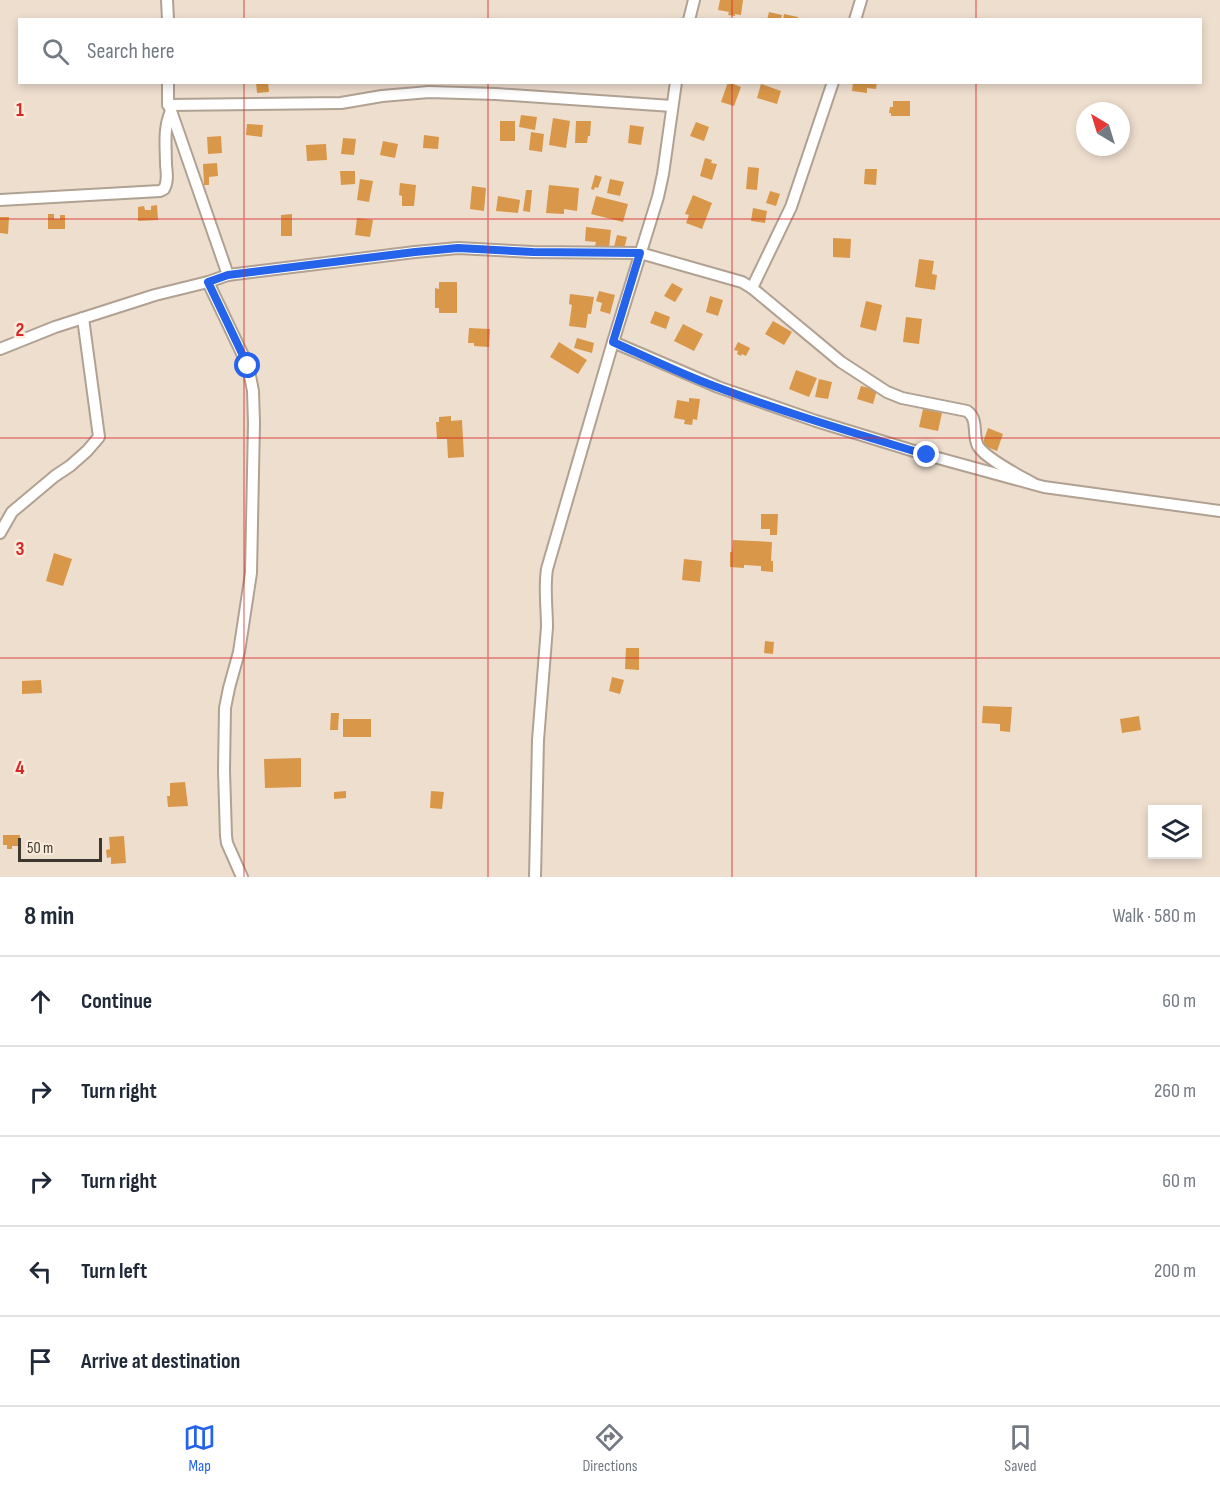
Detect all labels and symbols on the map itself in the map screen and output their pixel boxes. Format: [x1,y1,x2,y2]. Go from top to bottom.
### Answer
text: 1 [16,98,24,122]
north arrow [1076,102,1130,156]
text: 2 [16,318,24,342]
route start [234,352,260,378]
route end [913,441,939,467]
text: 3 [16,537,25,561]
text: 4 [15,756,25,780]
scale bar [18,835,102,862]

